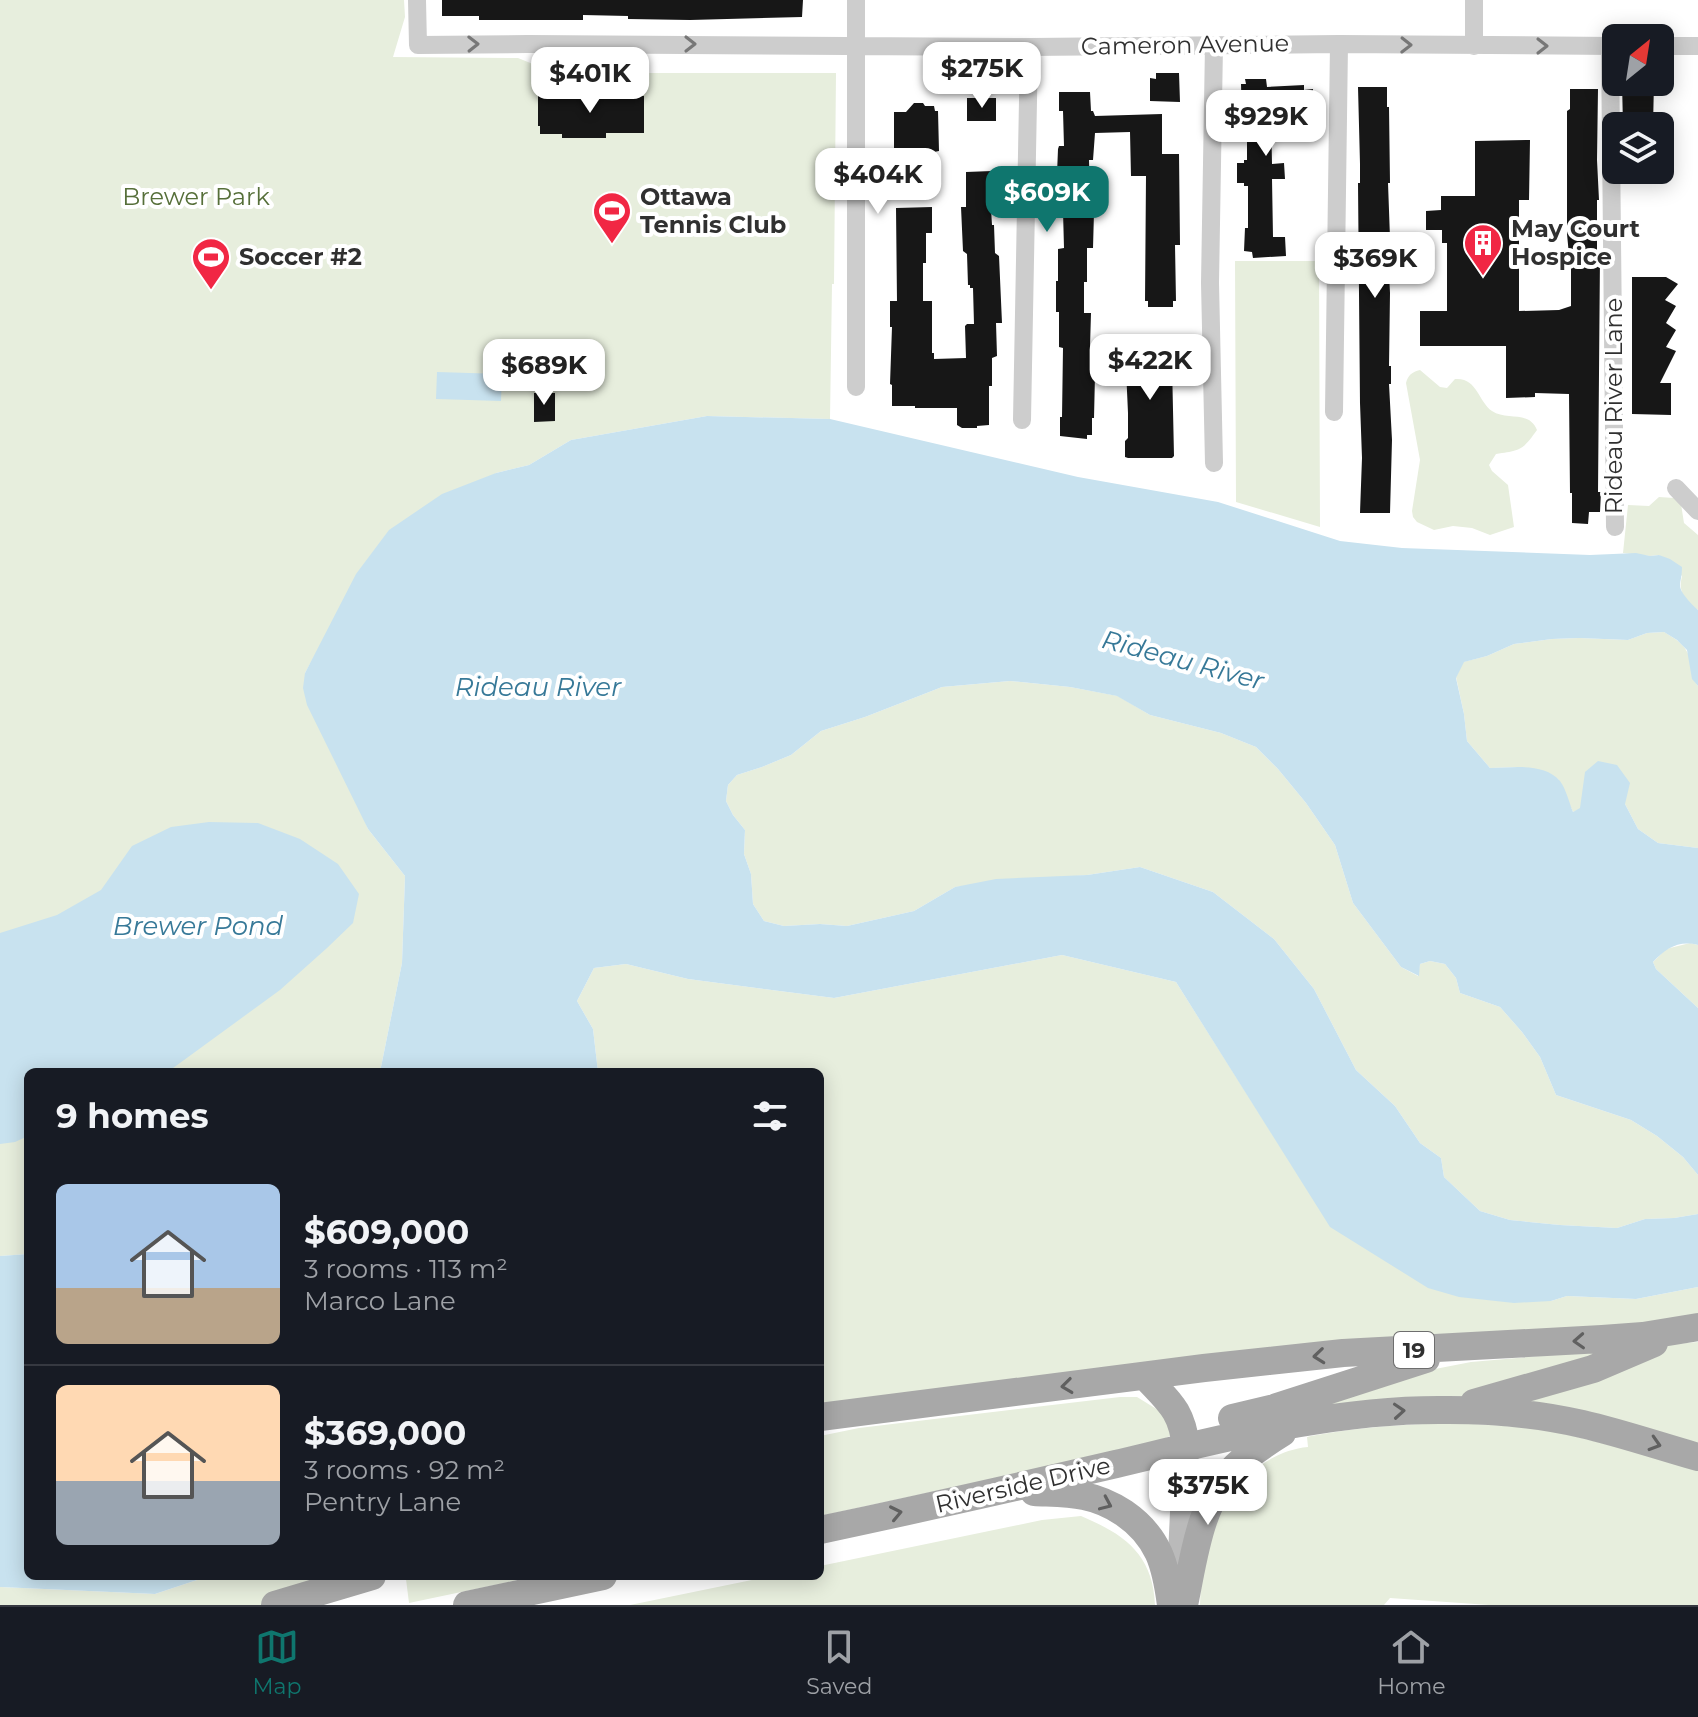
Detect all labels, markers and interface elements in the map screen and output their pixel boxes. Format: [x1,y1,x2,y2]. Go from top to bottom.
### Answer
north arrow [1602,24,1674,96]
map controls [1602,24,1674,184]
street label: Cameron Avenue [1081,28,1289,61]
one-way arrow [467,35,480,53]
one-way arrow [684,35,697,53]
one-way arrow [1400,36,1413,54]
one-way arrow [1536,37,1549,55]
pin: $275K [926,42,1038,110]
pin: $401K [534,47,646,115]
text: $275K [941,52,1023,84]
text: $401K [549,57,631,89]
pin: $929K [1210,90,1322,158]
text: $929K [1224,100,1308,132]
button: layers [1602,112,1674,184]
pin: $404K [822,148,934,216]
text: $404K [833,158,923,190]
pin: $609K [991,166,1103,234]
text: $609K [1004,176,1090,208]
park label: Brewer Park [122,182,270,211]
place label: Ottawa Tennis Club [640,182,786,239]
sports icon: Ottawa Tennis Club [591,190,633,245]
place label: May Court Hospice [1511,214,1640,271]
building icon: May Court Hospice [1462,222,1504,277]
pin: $369K [1319,232,1431,300]
sports icon: Soccer #2 [190,236,232,291]
place label: Soccer #2 [239,242,362,271]
text: $369K [1333,242,1417,274]
street label: Rideau River Lane [1599,298,1628,514]
pin: $422K [1094,334,1206,402]
pin: $689K [488,339,600,407]
text: $422K [1108,344,1192,376]
text: $689K [501,349,587,381]
water label: Rideau River [1098,623,1268,697]
water label: Rideau River [455,671,622,703]
water label: Brewer Pond [113,910,284,942]
icon: filters [748,1094,792,1138]
text: 9 homes [56,1095,209,1137]
text: $609,000 [304,1211,469,1253]
icon: home [120,1216,216,1312]
text: 3 rooms · 113 m² [304,1253,508,1285]
text: Marco Lane [304,1285,456,1317]
road number: 19 [1394,1332,1434,1368]
one-way arrow [1572,1332,1585,1349]
one-way arrow [1313,1347,1326,1364]
one-way arrow [1060,1377,1073,1394]
one-way arrow [1393,1403,1406,1420]
text: $369,000 [304,1412,466,1454]
icon: home [120,1417,216,1513]
one-way arrow [1647,1435,1661,1451]
street label: Riverside Drive [933,1450,1113,1519]
text: 3 rooms · 92 m² [304,1454,505,1486]
pin: $375K [1152,1459,1264,1527]
text: $375K [1167,1469,1249,1501]
text: Pentry Lane [304,1486,461,1518]
one-way arrow [1097,1494,1112,1510]
one-way arrow [890,1506,903,1523]
tab: Map [252,1625,301,1700]
tab: Saved [806,1625,872,1700]
tab: Home [1377,1625,1446,1700]

